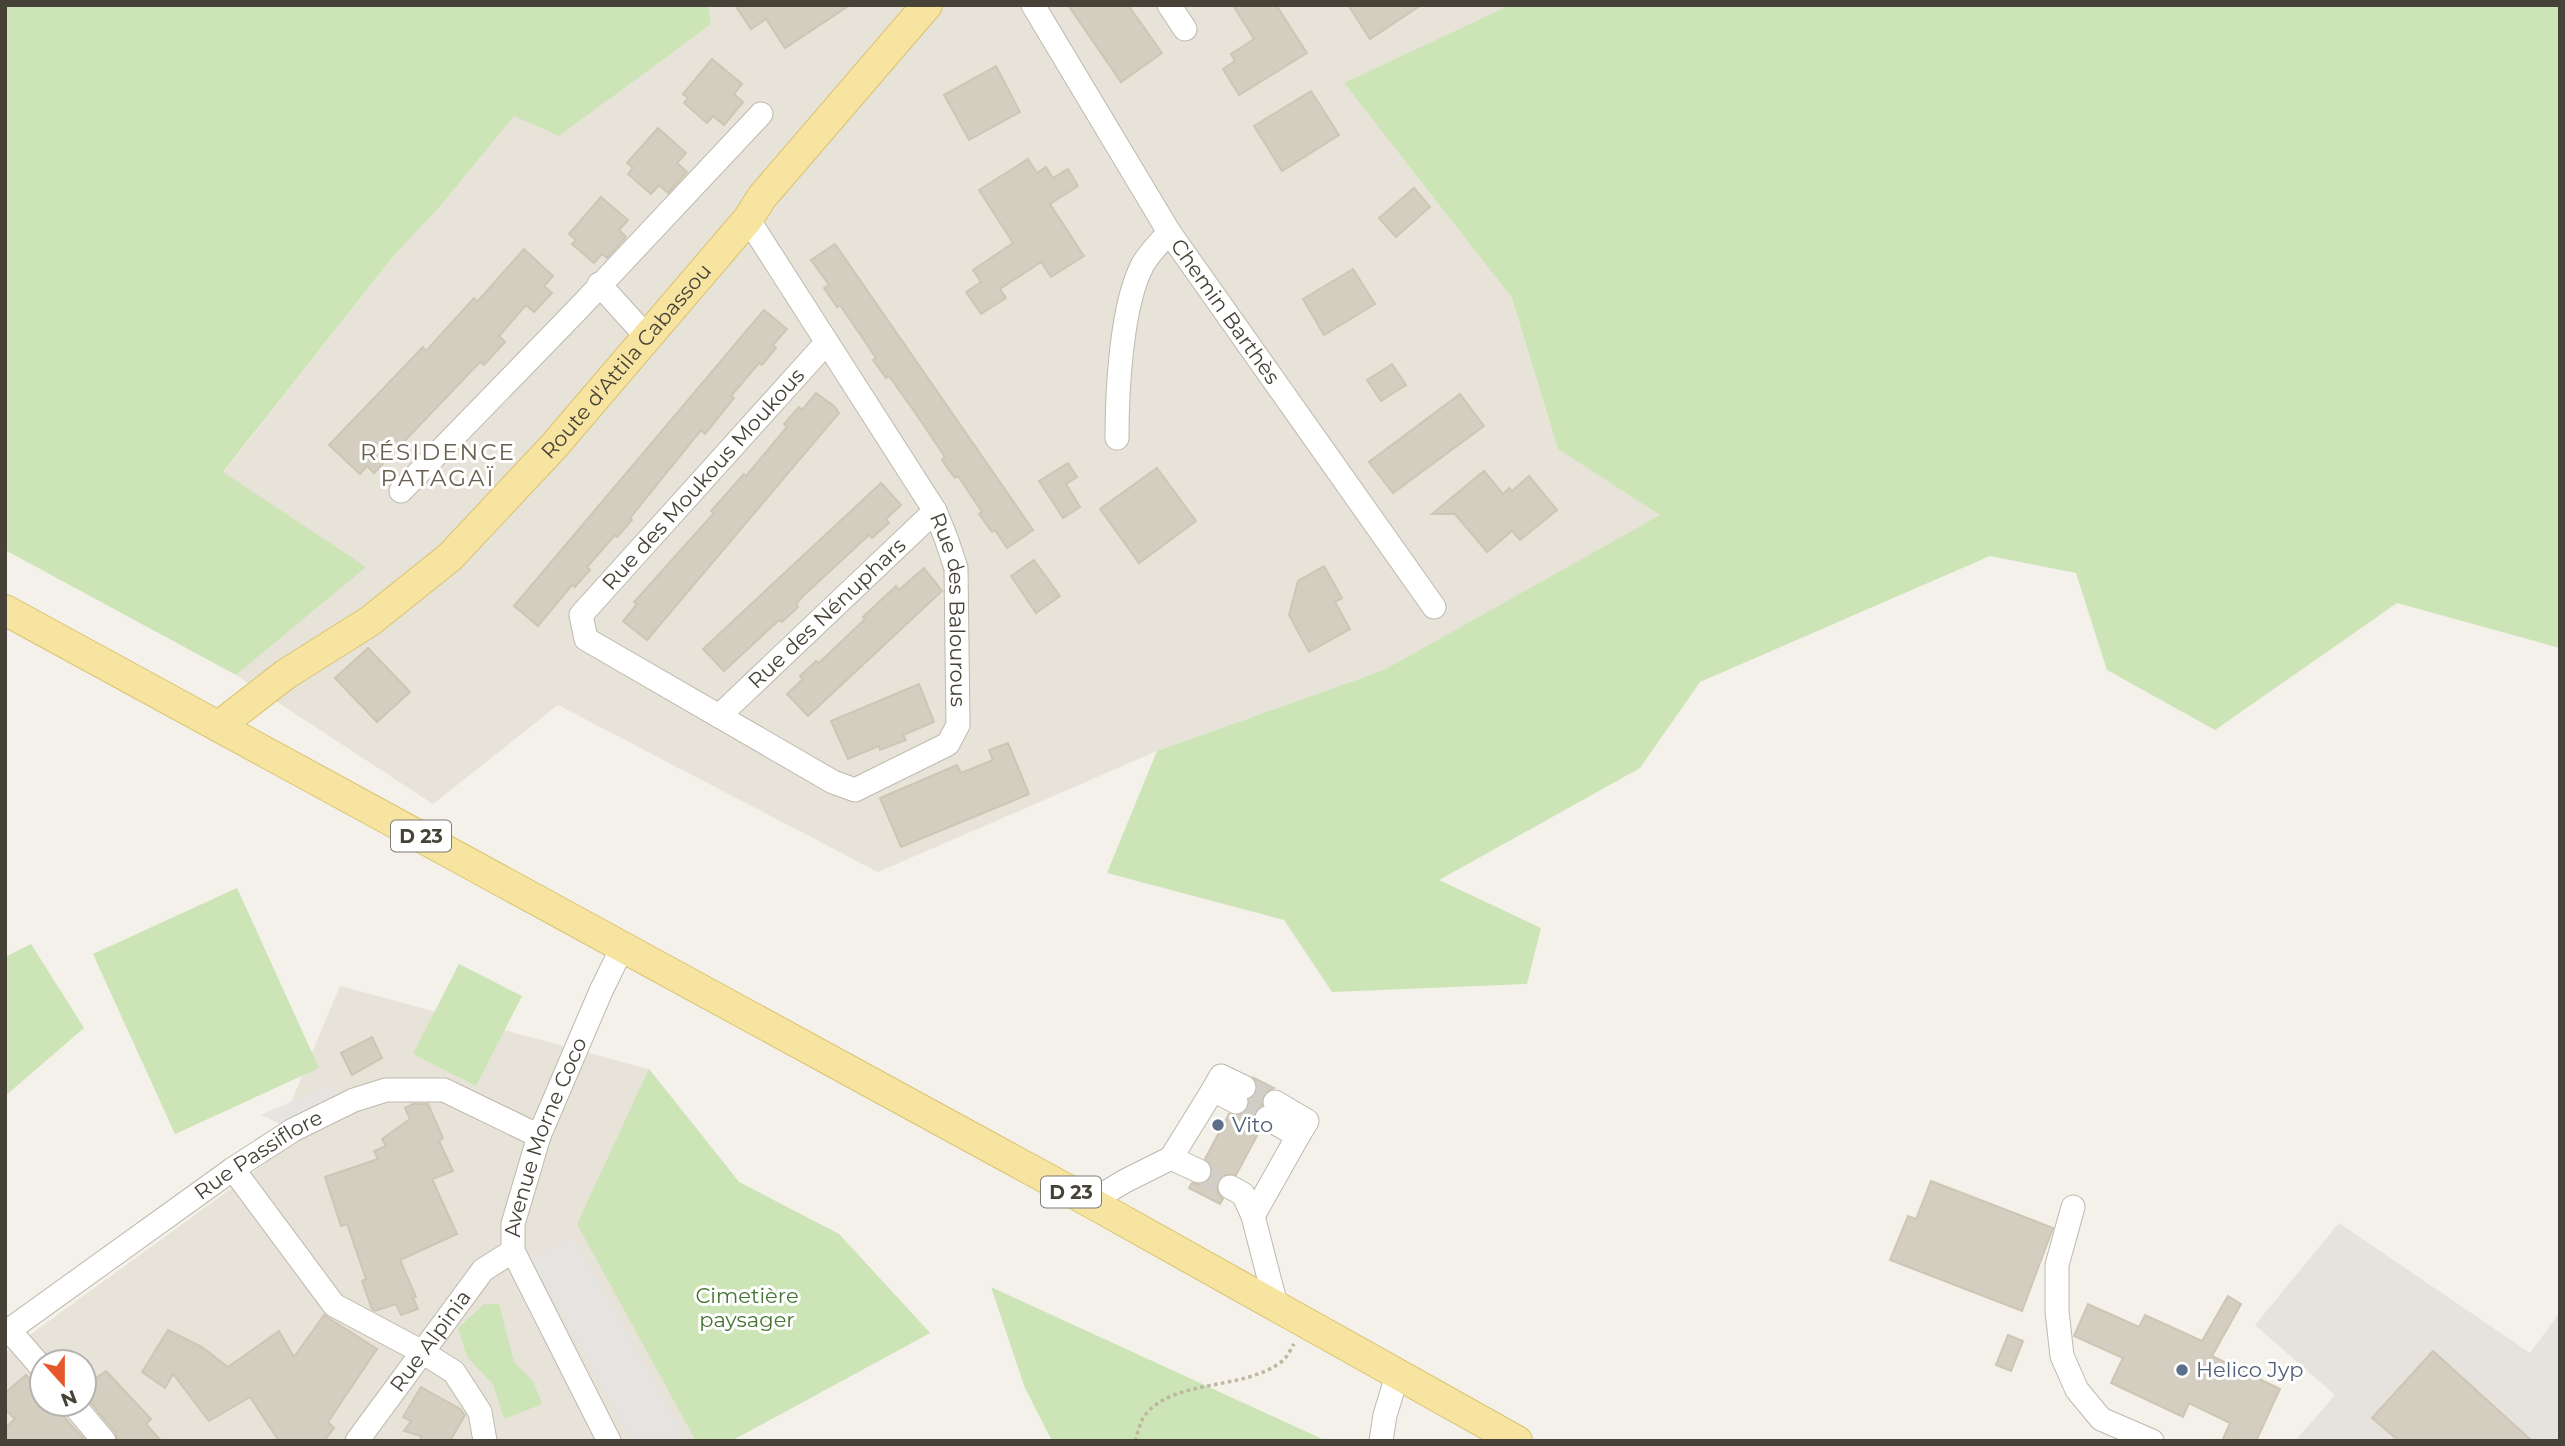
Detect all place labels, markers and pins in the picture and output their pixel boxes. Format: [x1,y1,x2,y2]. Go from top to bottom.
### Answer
place label: Vito [1232,1112,1273,1137]
marker: Vito [1210,1117,1226,1133]
place label: Helico Jyp [2196,1357,2304,1382]
marker: Helico Jyp [2174,1362,2190,1378]

